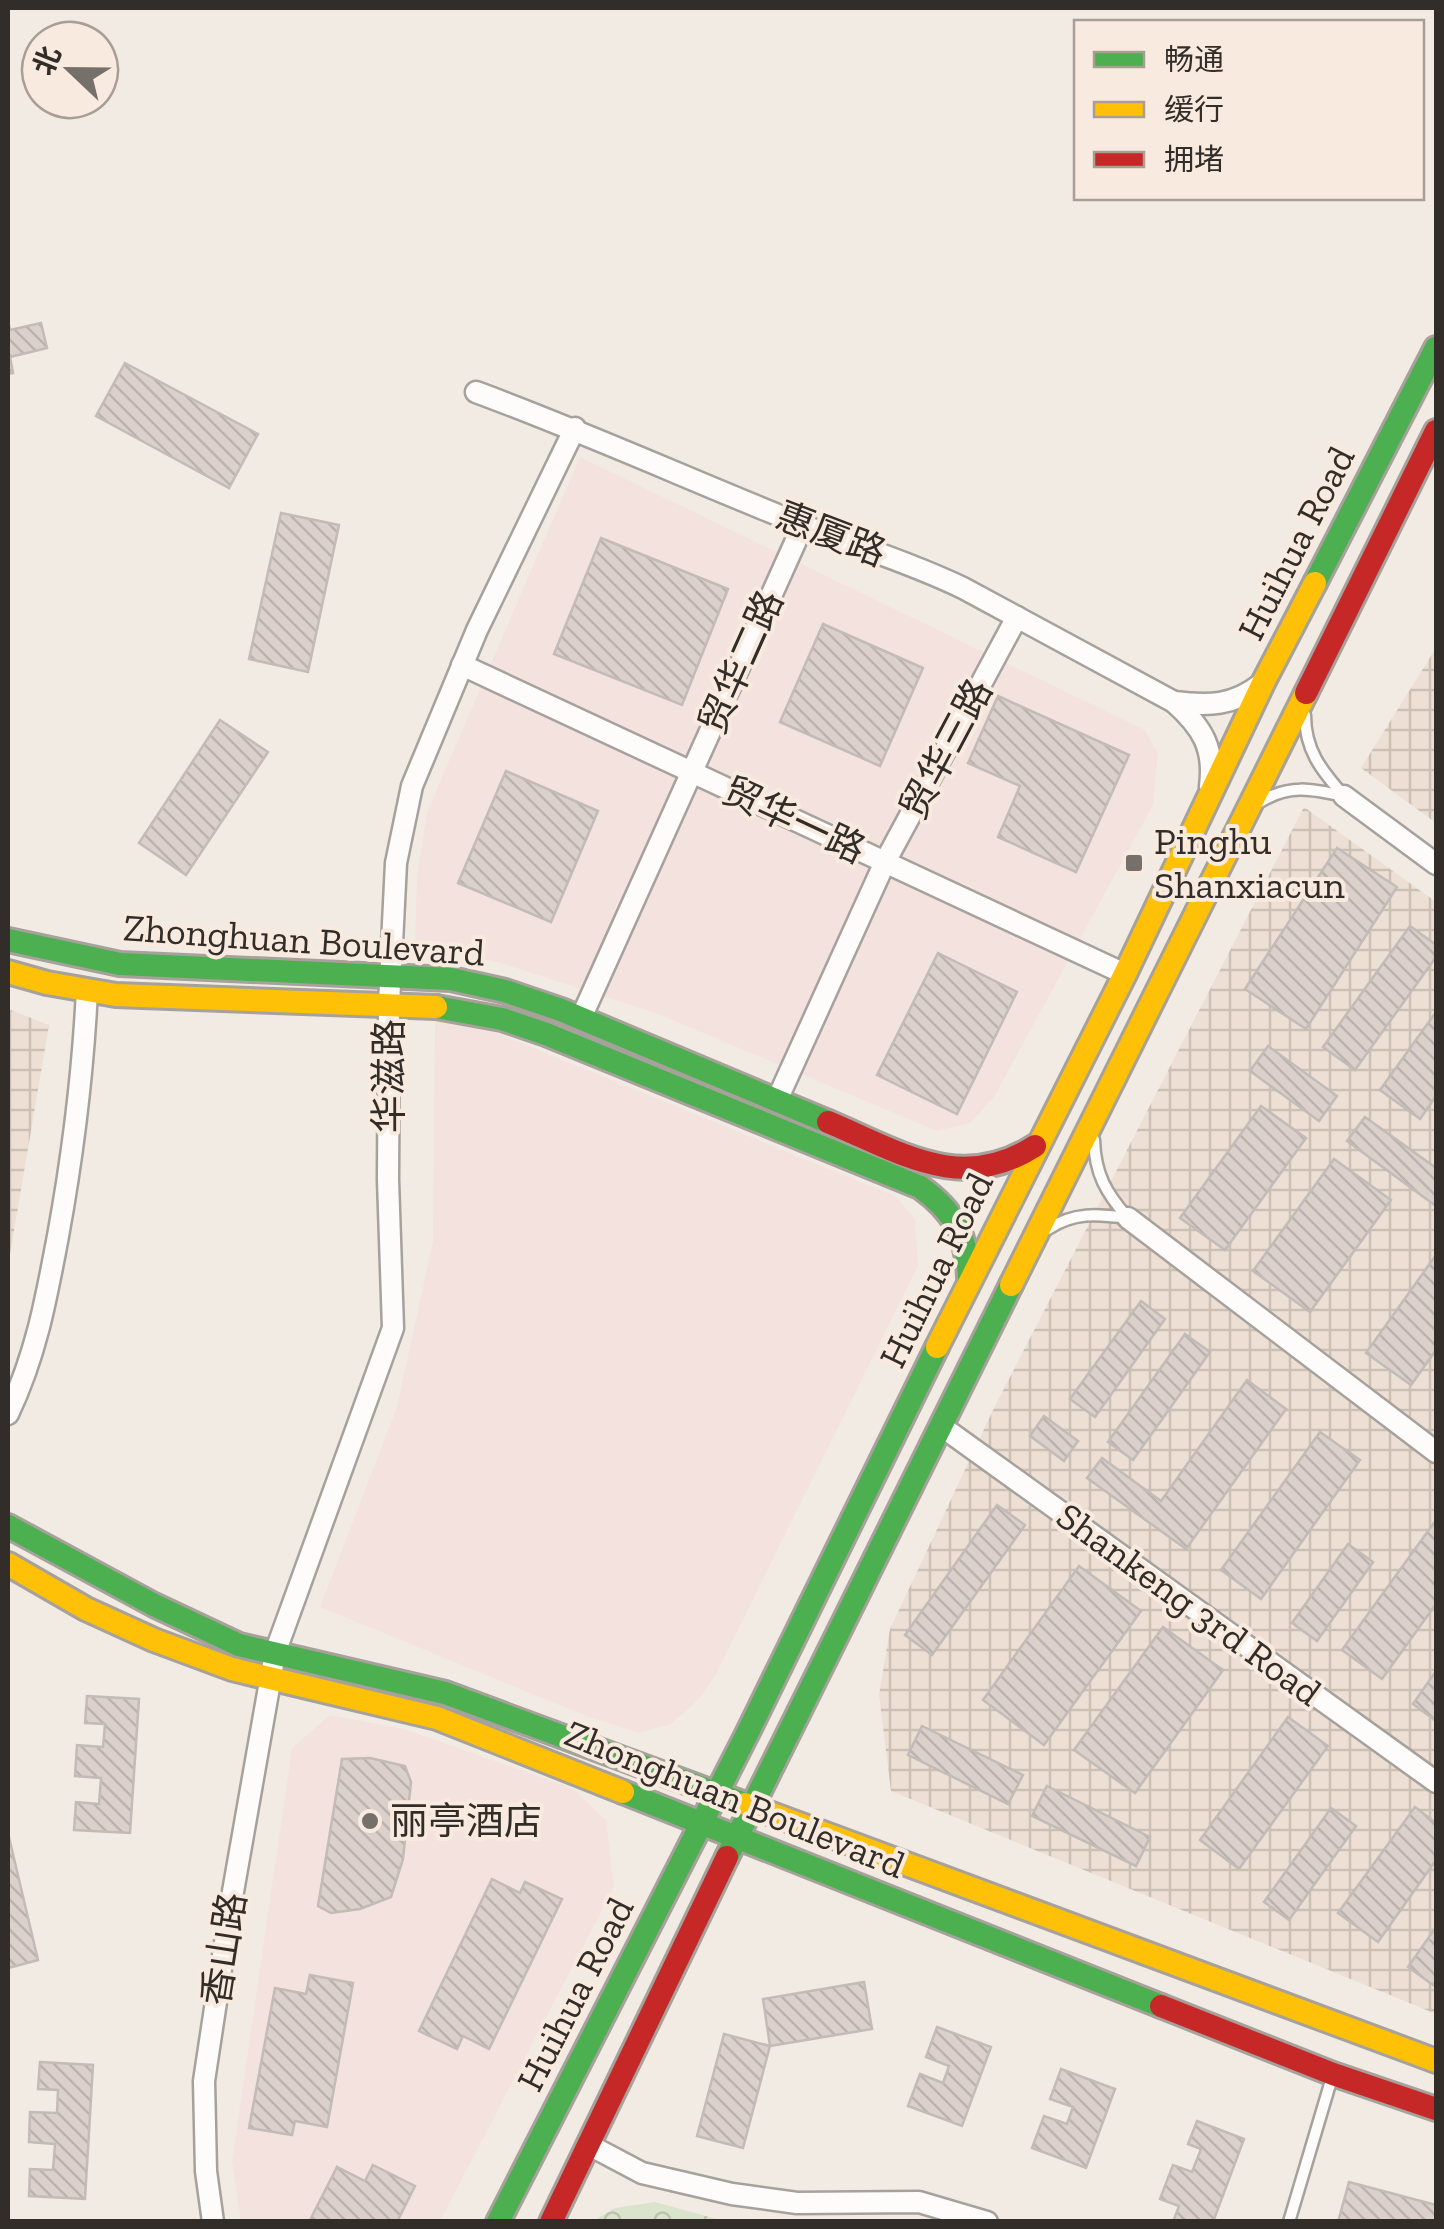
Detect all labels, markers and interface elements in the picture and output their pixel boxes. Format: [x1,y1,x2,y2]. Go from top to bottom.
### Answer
north arrow [20,20,120,120]
legend [1074,20,1424,200]
text: 北 [27,42,68,80]
text: 畅通 [1164,42,1224,78]
text: 缓行 [1164,92,1224,128]
text: 拥堵 [1164,142,1224,178]
street label: Huihua Road [1228,438,1364,648]
street label: 惠厦路 [770,492,892,576]
street label: 贸华二路 [689,583,793,741]
street label: 贸华三路 [890,671,1002,827]
street label: 贸华一路 [715,767,873,873]
place label: Pinghu Shanxiacun [1154,818,1345,908]
marker: Pinghu Shanxiacun [1123,852,1145,874]
street label: Zhonghuan Boulevard [122,904,486,976]
street label: 华滋路 [366,1019,412,1133]
street label: Huihua Road [869,1165,1003,1375]
street label: Shankeng 3rd Road [1048,1493,1330,1715]
street label: Zhonghuan Boulevard [558,1710,912,1888]
place label: 丽亭酒店 [390,1798,542,1844]
marker: 丽亭酒店 [359,1810,381,1832]
street label: 香山路 [192,1889,256,2009]
street label: Huihua Road [507,1889,643,2099]

